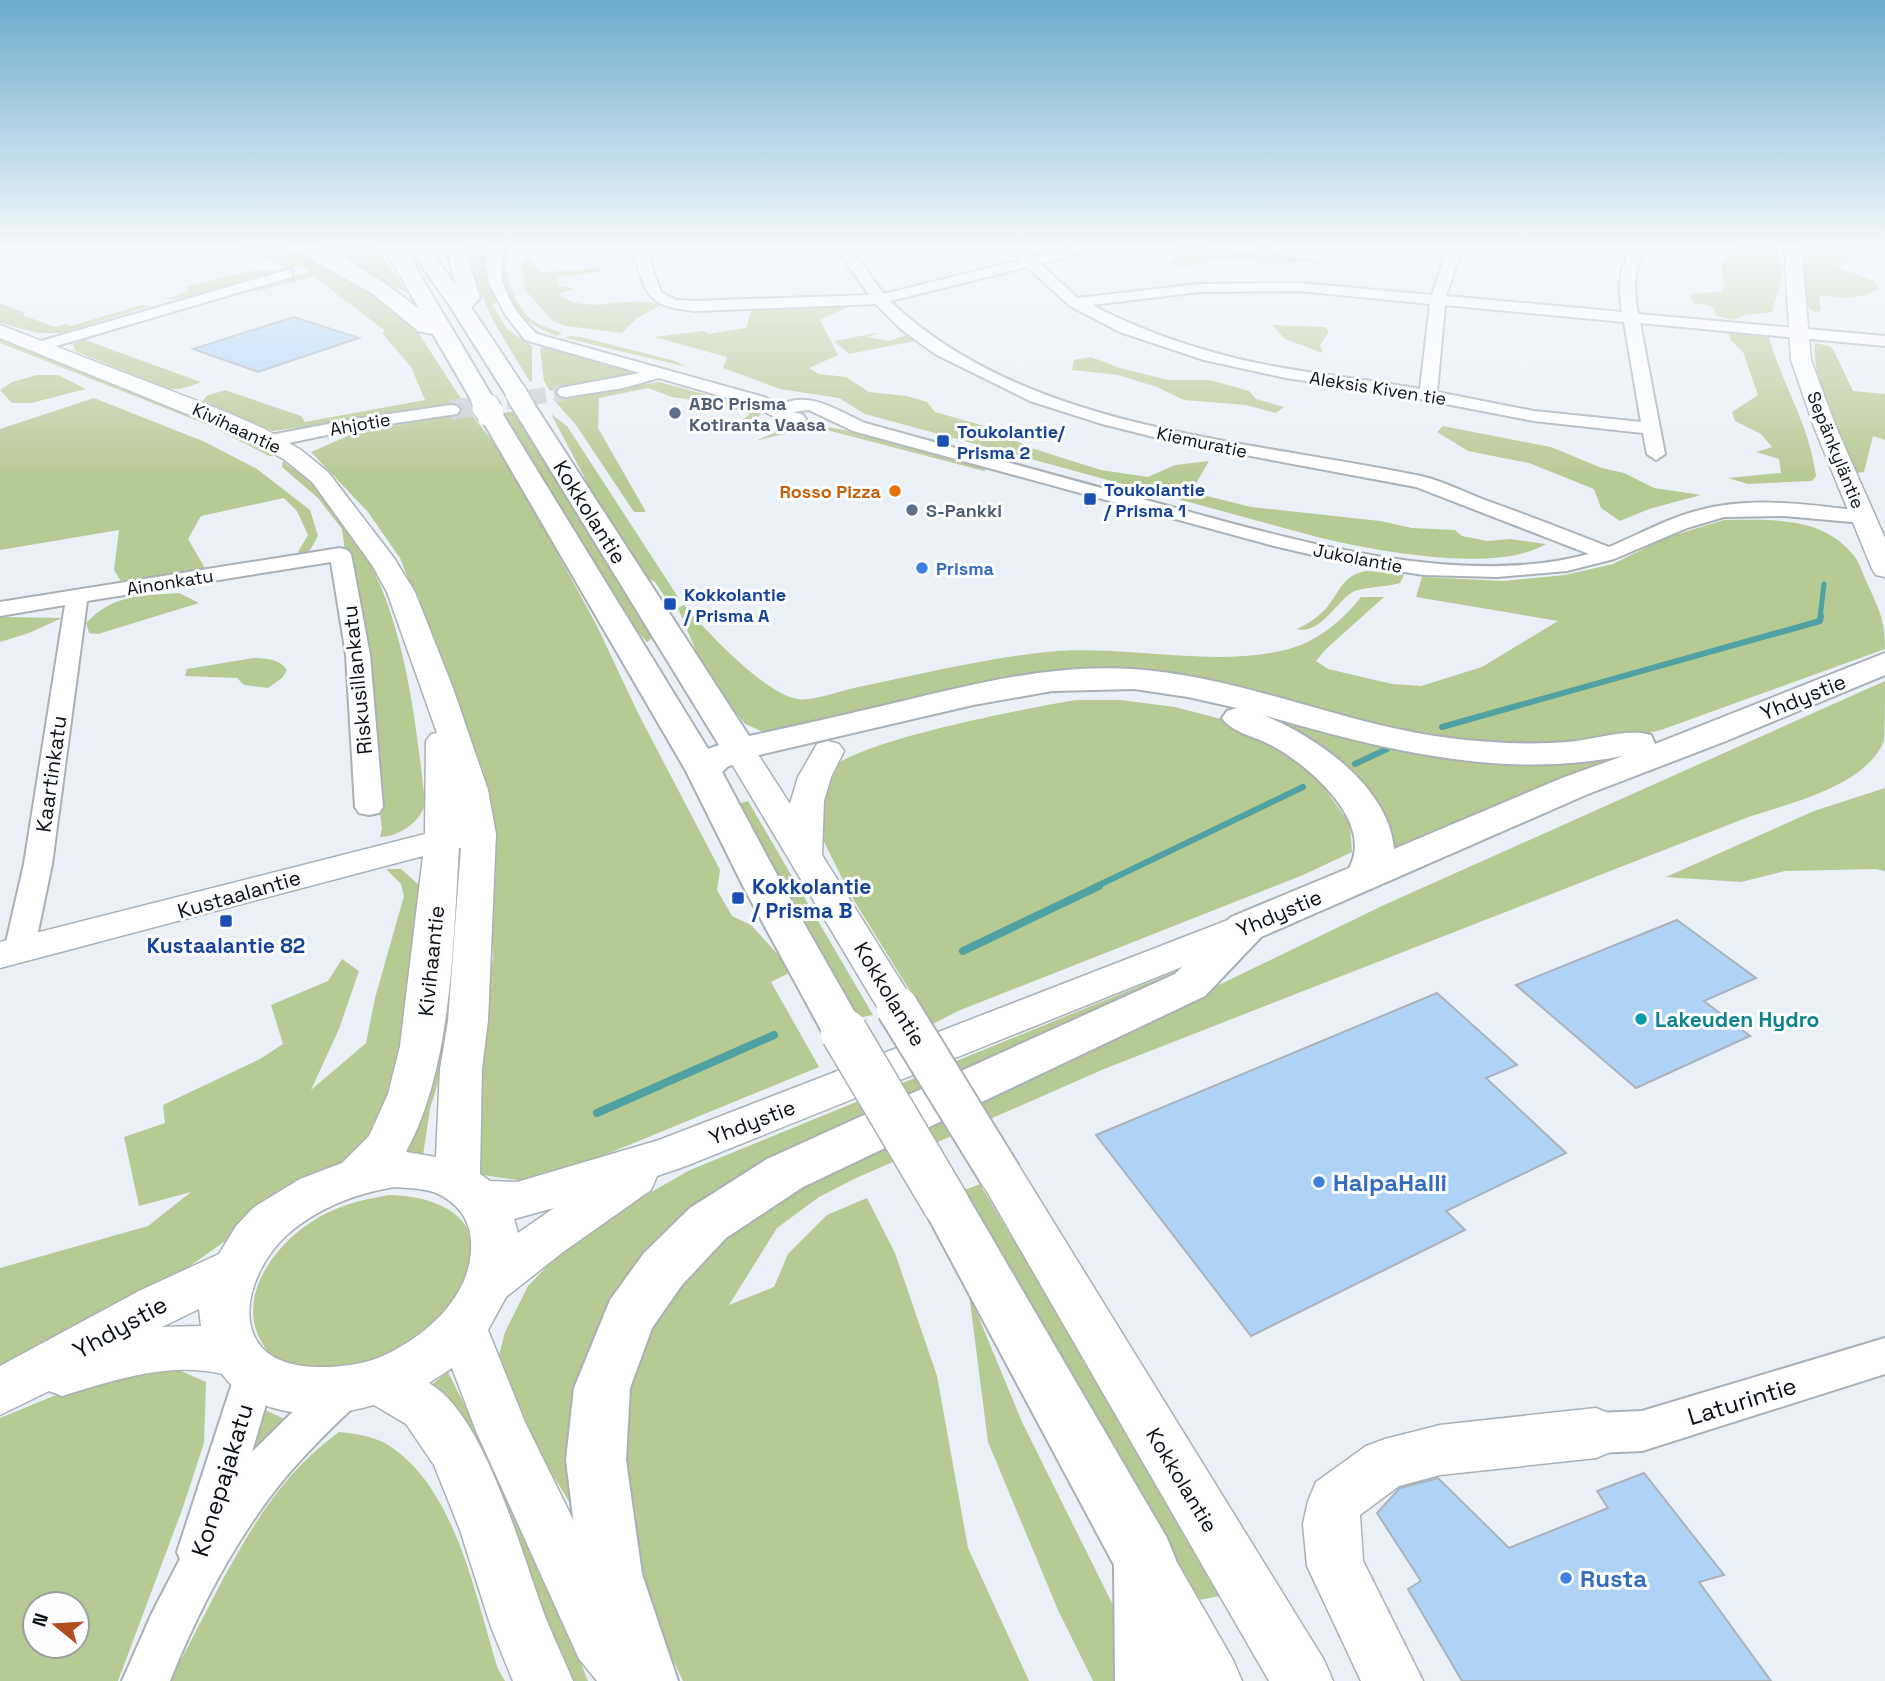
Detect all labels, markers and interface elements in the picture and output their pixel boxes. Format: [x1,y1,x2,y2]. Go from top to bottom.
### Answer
street label: Aleksis Kiven tie [1308,366,1448,410]
street label: Sepänkyläntie [1802,388,1870,512]
place label: ABC Prisma Kotiranta Vaasa [689,392,827,436]
street label: Kivihaantie [189,397,285,459]
marker: ABC Prisma Kotiranta Vaasa [667,405,683,421]
street label: Ahjotie [328,407,392,441]
place label: Toukolantie/ Prisma 2 [957,420,1066,464]
street label: Kiemuratie [1155,421,1249,463]
marker: Toukolantie/ Prisma 2 [935,433,951,449]
street label: Kokkolantie [547,455,633,569]
place label: Toukolantie / Prisma 1 [1103,478,1205,522]
place label: Rosso Pizza [779,480,882,503]
marker: Rosso Pizza [887,483,903,499]
marker: Toukolantie / Prisma 1 [1082,491,1098,507]
place label: S-Pankki [926,499,1002,522]
marker: S-Pankki [904,502,920,518]
street label: Jukolantie [1311,538,1405,578]
place label: Prisma [936,557,995,580]
marker: Prisma [914,560,930,576]
street label: Ainonkatu [125,564,215,600]
place label: Kokkolantie / Prisma A [683,583,786,627]
marker: Kokkolantie / Prisma A [662,596,678,612]
street label: Riskusillankatu [336,604,378,756]
street label: Yhdystie [1756,668,1850,726]
street label: Kaartinkatu [29,714,73,834]
street label: Kustaalantie [174,864,304,924]
place label: Kokkolantie / Prisma B [751,873,871,924]
street label: Yhdystie [1232,883,1326,943]
marker: Kokkolantie / Prisma B [730,890,746,906]
street label: Kivihaantie [412,904,450,1018]
marker: Kustaalantie 82 [218,913,234,929]
place label: Kustaalantie 82 [147,932,305,959]
street label: Kokkolantie [848,937,932,1051]
place label: Lakeuden Hydro [1655,1006,1819,1033]
marker: Lakeuden Hydro [1633,1011,1649,1027]
street label: Yhdystie [705,1093,799,1151]
place label: HalpaHalli [1333,1167,1447,1198]
marker: HalpaHalli [1311,1174,1327,1190]
street label: Yhdystie [67,1288,173,1366]
street label: Laturintie [1684,1370,1800,1432]
street label: Konepajakatu [184,1400,260,1560]
street label: Kokkolantie [1140,1423,1224,1537]
place label: Rusta [1580,1563,1647,1594]
marker: Rusta [1558,1570,1574,1586]
north arrow [21,1590,91,1660]
text: N [26,1610,54,1630]

